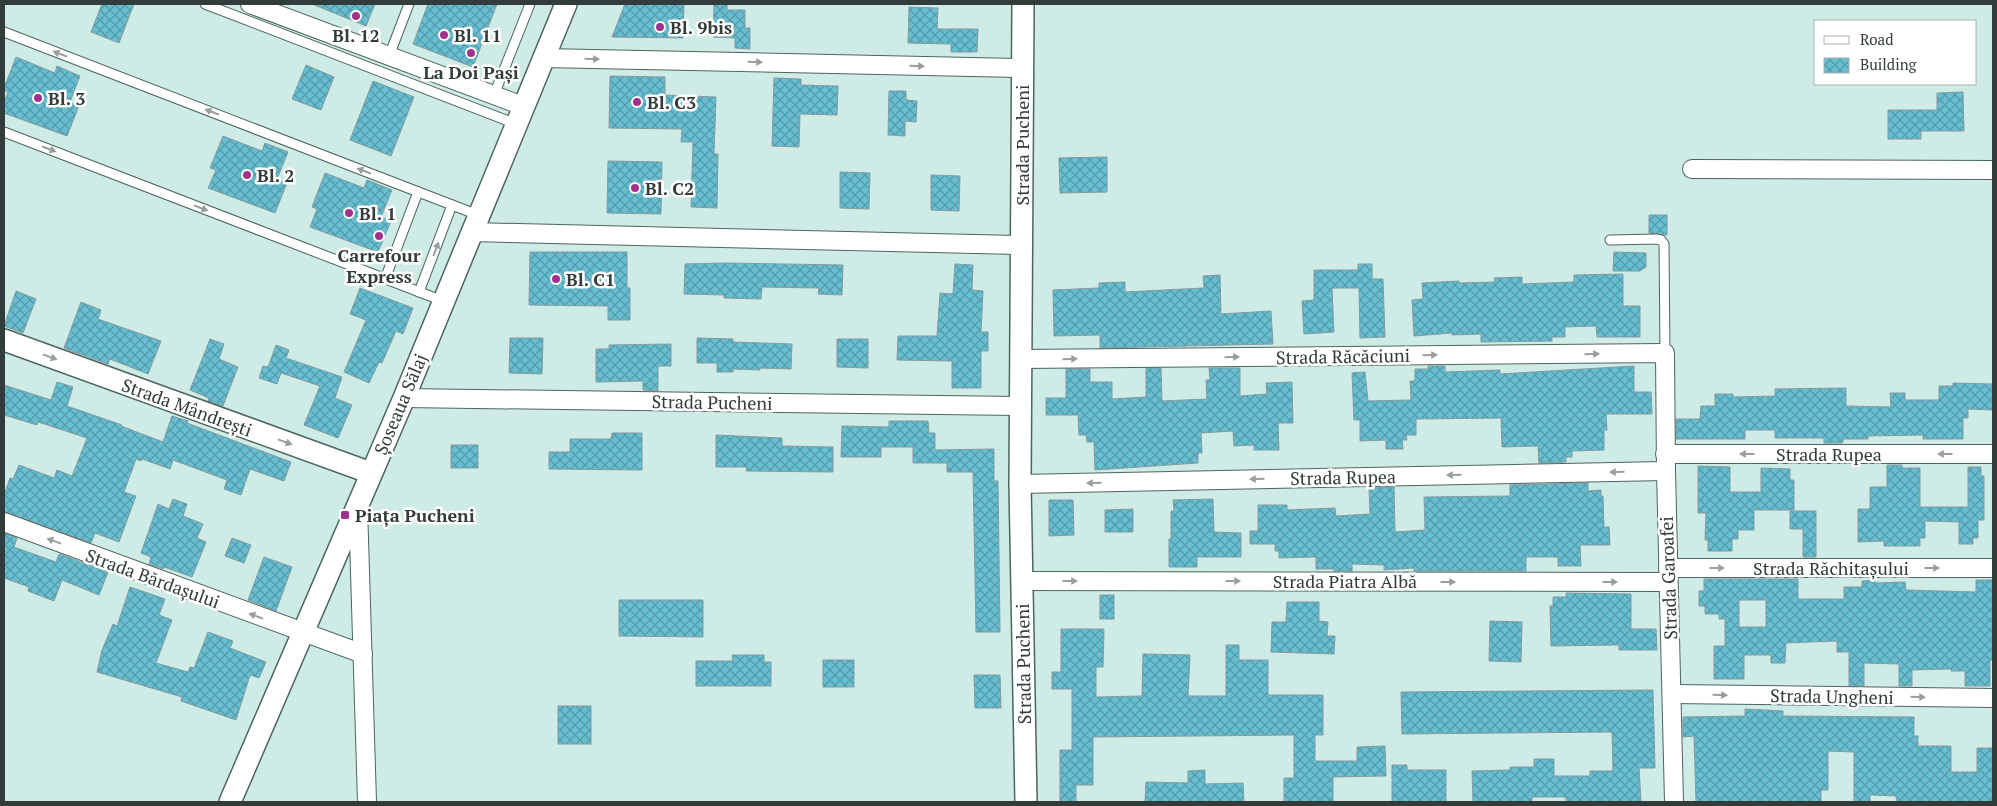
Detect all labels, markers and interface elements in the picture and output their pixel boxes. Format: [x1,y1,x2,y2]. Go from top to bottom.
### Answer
marker: Bl. 12 [350,10,362,22]
place label: Bl. 9bis [670,15,732,39]
legend [1814,20,1977,85]
marker: Bl. 9bis [654,21,666,33]
place label: Bl. 12 [332,23,380,47]
place label: Bl. 11 [454,23,502,47]
marker: Bl. 11 [438,29,450,41]
text: Road [1860,29,1893,49]
marker: La Doi Pași [465,47,477,59]
one-way arrow [52,50,67,58]
text: Building [1860,54,1918,74]
one-way arrow [584,55,600,63]
one-way arrow [747,58,763,66]
place label: La Doi Pași [423,60,519,84]
one-way arrow [909,62,925,70]
street label: Strada Pucheni [1010,85,1034,205]
place label: Bl. 3 [48,86,85,110]
place label: Bl. C3 [647,90,696,114]
marker: Bl. 3 [32,92,44,104]
marker: Bl. C3 [631,96,643,108]
one-way arrow [205,108,219,116]
one-way arrow [42,145,57,153]
place label: Bl. 2 [257,163,294,187]
one-way arrow [356,167,371,174]
marker: Bl. 2 [241,169,253,181]
place label: Bl. C2 [645,176,694,200]
marker: Bl. C2 [629,182,641,194]
place label: Bl. 1 [359,201,396,225]
one-way arrow [194,204,209,212]
marker: Bl. 1 [343,207,355,219]
marker: Carrefour Express [373,230,385,242]
one-way arrow [433,241,440,256]
place label: Carrefour Express [337,243,421,288]
place label: Bl. C1 [566,267,615,291]
marker: Bl. C1 [550,273,562,285]
street label: Strada Răcăciuni [1276,343,1410,369]
street label: Șoseaua Sălaj [368,350,432,458]
one-way arrow [1585,350,1601,358]
one-way arrow [1422,351,1438,359]
one-way arrow [1225,353,1241,361]
one-way arrow [42,354,57,361]
one-way arrow [1062,355,1078,363]
street label: Strada Mândrești [119,372,255,442]
street label: Strada Pucheni [651,389,773,415]
one-way arrow [277,439,292,446]
street label: Strada Rupea [1776,442,1882,466]
one-way arrow [1739,450,1755,458]
one-way arrow [1936,450,1952,458]
street label: Strada Rupea [1290,464,1396,490]
one-way arrow [1609,468,1625,476]
one-way arrow [1446,471,1462,479]
one-way arrow [1249,475,1265,483]
one-way arrow [1086,479,1102,487]
place label: Piața Pucheni [355,503,475,527]
marker: Piața Pucheni [339,509,351,521]
street label: Strada Garoafei [1654,516,1682,640]
one-way arrow [47,537,62,544]
street label: Strada Bărdașului [83,543,223,613]
street label: Strada Răchitașului [1753,556,1909,580]
one-way arrow [1709,564,1725,572]
one-way arrow [1924,564,1940,572]
street label: Strada Piatra Albă [1273,569,1417,593]
one-way arrow [1062,577,1078,585]
one-way arrow [1225,577,1241,585]
one-way arrow [1440,578,1456,586]
one-way arrow [1602,578,1618,586]
street label: Strada Pucheni [1010,603,1036,725]
one-way arrow [248,612,263,620]
street label: Strada Ungheni [1770,683,1894,709]
one-way arrow [1713,691,1729,699]
one-way arrow [1910,694,1926,702]

